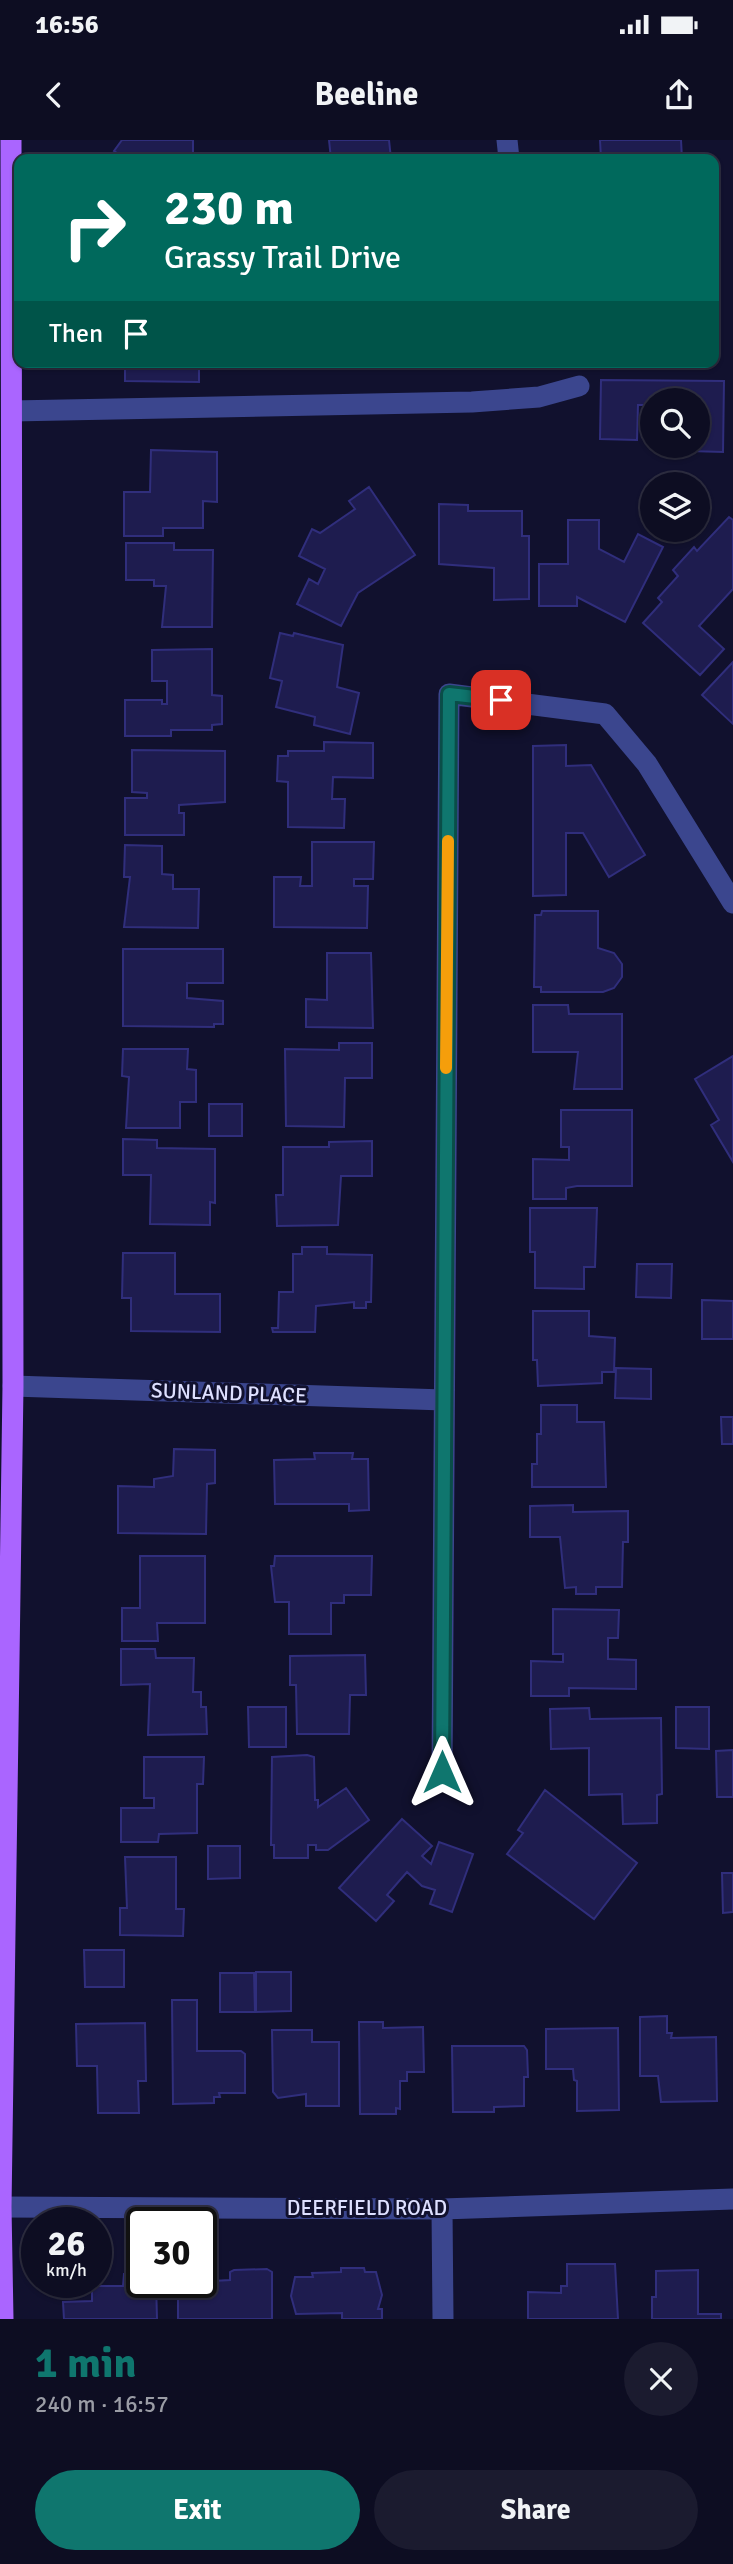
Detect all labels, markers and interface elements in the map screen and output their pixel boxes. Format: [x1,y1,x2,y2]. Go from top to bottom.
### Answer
text: 16:56 [35,9,99,41]
text: Beeline [315,75,418,114]
icon: back [35,76,73,114]
icon: share [660,76,698,114]
text: 230 m [164,178,294,238]
icon: right [49,182,140,273]
text: Grassy Trail Drive [164,238,401,277]
icon: arrive [117,315,155,353]
text: Then [49,318,103,350]
map controls [640,388,710,542]
button: search [640,388,710,458]
button: layers [640,472,710,542]
pin [471,670,531,730]
icon: arrive [482,681,520,719]
street label: SUNLAND PLACE [151,1377,307,1409]
position arrow [405,1735,479,1809]
street label: DEERFIELD ROAD [287,2195,447,2221]
speed limit sign: 30 [126,2207,217,2298]
text: 26 [48,2222,85,2265]
text: km/h [46,2259,87,2281]
text: 1 min [35,2338,136,2389]
button: close [624,2342,698,2416]
text: 240 m · 16:57 [35,2390,169,2419]
button: Exit [35,2470,360,2550]
button: Share [374,2470,698,2550]

